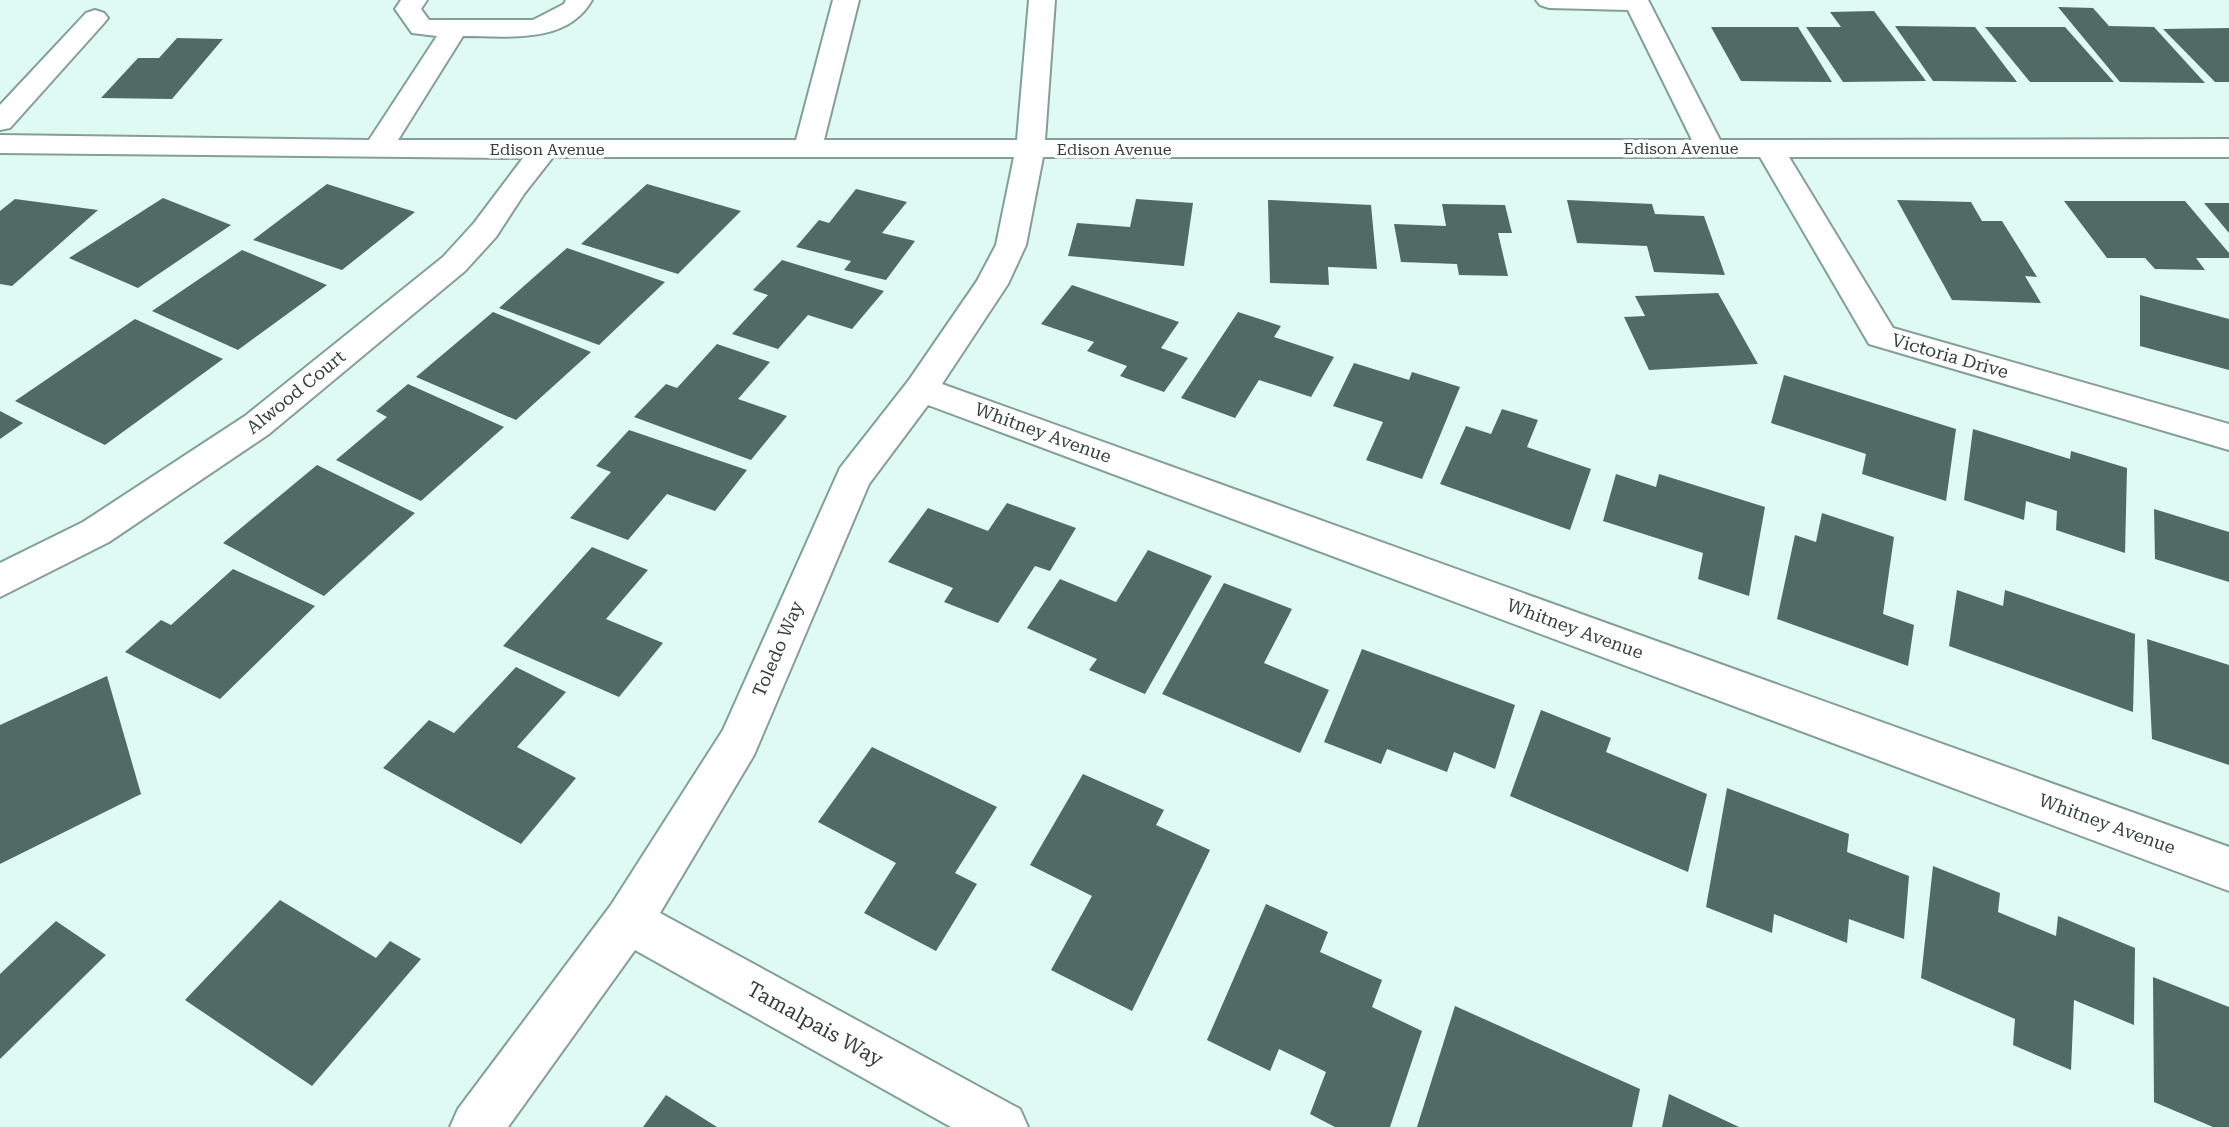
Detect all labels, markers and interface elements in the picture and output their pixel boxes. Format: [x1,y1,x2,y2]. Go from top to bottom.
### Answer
street label: Edison Avenue [1624,139,1739,158]
street label: Edison Avenue [490,140,605,159]
street label: Edison Avenue [1057,140,1172,159]
street label: Victoria Drive [1889,329,2011,382]
street label: Alwood Court [242,345,349,438]
street label: Whitney Avenue [972,398,1114,467]
street label: Whitney Avenue [1504,594,1646,663]
street label: Toledo Way [748,597,807,700]
street label: Whitney Avenue [2036,789,2178,858]
street label: Tamalpais Way [743,977,888,1072]

